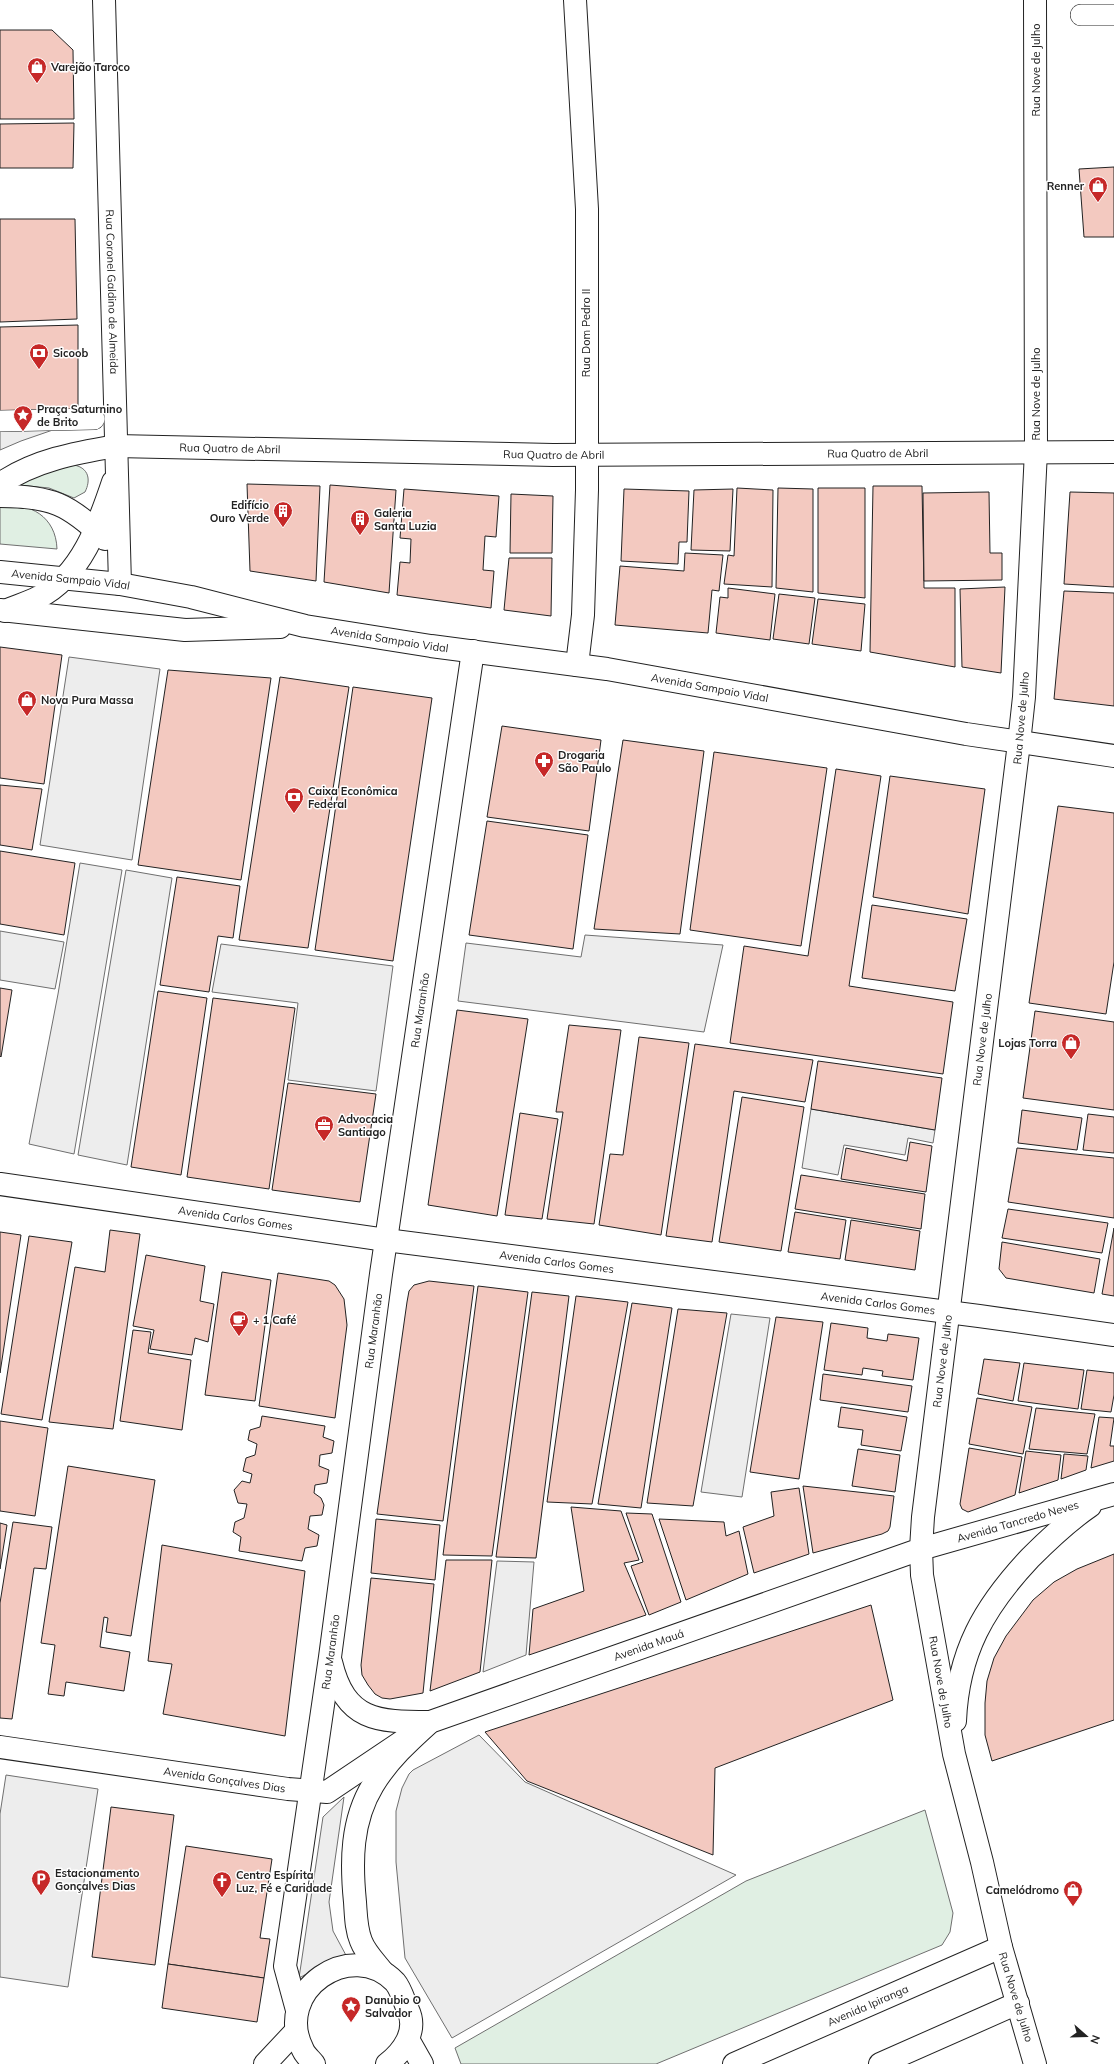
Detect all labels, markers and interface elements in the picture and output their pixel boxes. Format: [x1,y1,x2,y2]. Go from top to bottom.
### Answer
street label: Rua Nove de Julho [1029,23,1043,117]
shop icon: Varejão Taroco [26,56,48,84]
place label: Varejão Taroco [50,60,131,74]
shop icon: Renner [1087,175,1109,203]
place label: Renner [1047,179,1085,193]
street label: Rua Coronel Galdino de Almeida [103,209,121,374]
street label: Rua Dom Pedro II [579,289,593,377]
bank icon: Sicoob [28,342,50,370]
place label: Sicoob [53,346,88,360]
street label: Rua Nove de Julho [1029,347,1043,441]
place label: Praça Saturnino de Brito [37,402,123,429]
place icon: Praça Saturnino de Brito [12,404,34,432]
street label: Rua Quatro de Abril [179,440,281,456]
street label: Rua Quatro de Abril [827,446,929,461]
street label: Rua Quatro de Abril [503,447,605,462]
place label: Edifício Ouro Verde [210,498,269,525]
building icon: Edifício Ouro Verde [272,500,294,528]
place label: Galeria Santa Luzia [374,506,437,533]
building icon: Galeria Santa Luzia [349,508,371,536]
street label: Avenida Sampaio Vidal [11,566,131,593]
street label: Avenida Sampaio Vidal [330,623,449,655]
street label: Avenida Sampaio Vidal [650,670,770,705]
street label: Rua Nove de Julho [1010,671,1032,765]
shop icon: Nova Pura Massa [16,689,38,717]
place label: Nova Pura Massa [41,693,134,707]
place label: Drogaria São Paulo [558,748,612,775]
pharmacy icon: Drogaria São Paulo [533,750,555,778]
place label: Caixa Econômica Federal [308,784,398,811]
bank icon: Caixa Econômica Federal [283,786,305,814]
street label: Rua Maranhão [408,972,432,1049]
street label: Rua Nove de Julho [970,992,995,1087]
shop icon: Lojas Torra [1060,1032,1082,1060]
place label: Lojas Torra [998,1036,1057,1050]
place label: Advocacia Santiago [338,1112,393,1139]
office icon: Advocacia Santiago [313,1114,335,1142]
street label: Avenida Carlos Gomes [177,1203,294,1233]
street label: Avenida Carlos Gomes [498,1248,615,1276]
street label: Avenida Carlos Gomes [820,1289,936,1317]
street label: Rua Maranhão [361,1292,385,1369]
cafe icon: + 1 Café [228,1309,250,1337]
place label: + 1 Café [253,1313,296,1327]
street label: Rua Nove de Julho [930,1314,955,1408]
street label: Avenida Tancredo Neves [955,1497,1080,1545]
street label: Rua Maranhão [318,1613,343,1690]
street label: Avenida Mauá [611,1626,686,1664]
street label: Rua Nove de Julho [926,1635,956,1729]
street label: Avenida Gonçalves Dias [163,1764,287,1796]
place label: Estacionamento Gonçalves Dias [55,1866,140,1893]
parking icon: Estacionamento Gonçalves Dias [30,1868,52,1896]
place label: Centro Espírita Luz, Fé e Caridade [236,1868,332,1895]
church icon: Centro Espírita Luz, Fé e Caridade [211,1870,233,1898]
shop icon: Camelódromo [1062,1879,1084,1907]
place label: Camelódromo [986,1883,1059,1897]
street label: Rua Nove de Julho [996,1950,1036,2044]
street label: Avenida Ipiranga [825,1982,910,2029]
place label: Danubio O Salvador [365,1993,422,2020]
place icon: Danubio O Salvador [340,1995,362,2023]
north arrow [1066,2016,1106,2056]
text: N [1087,2033,1103,2046]

